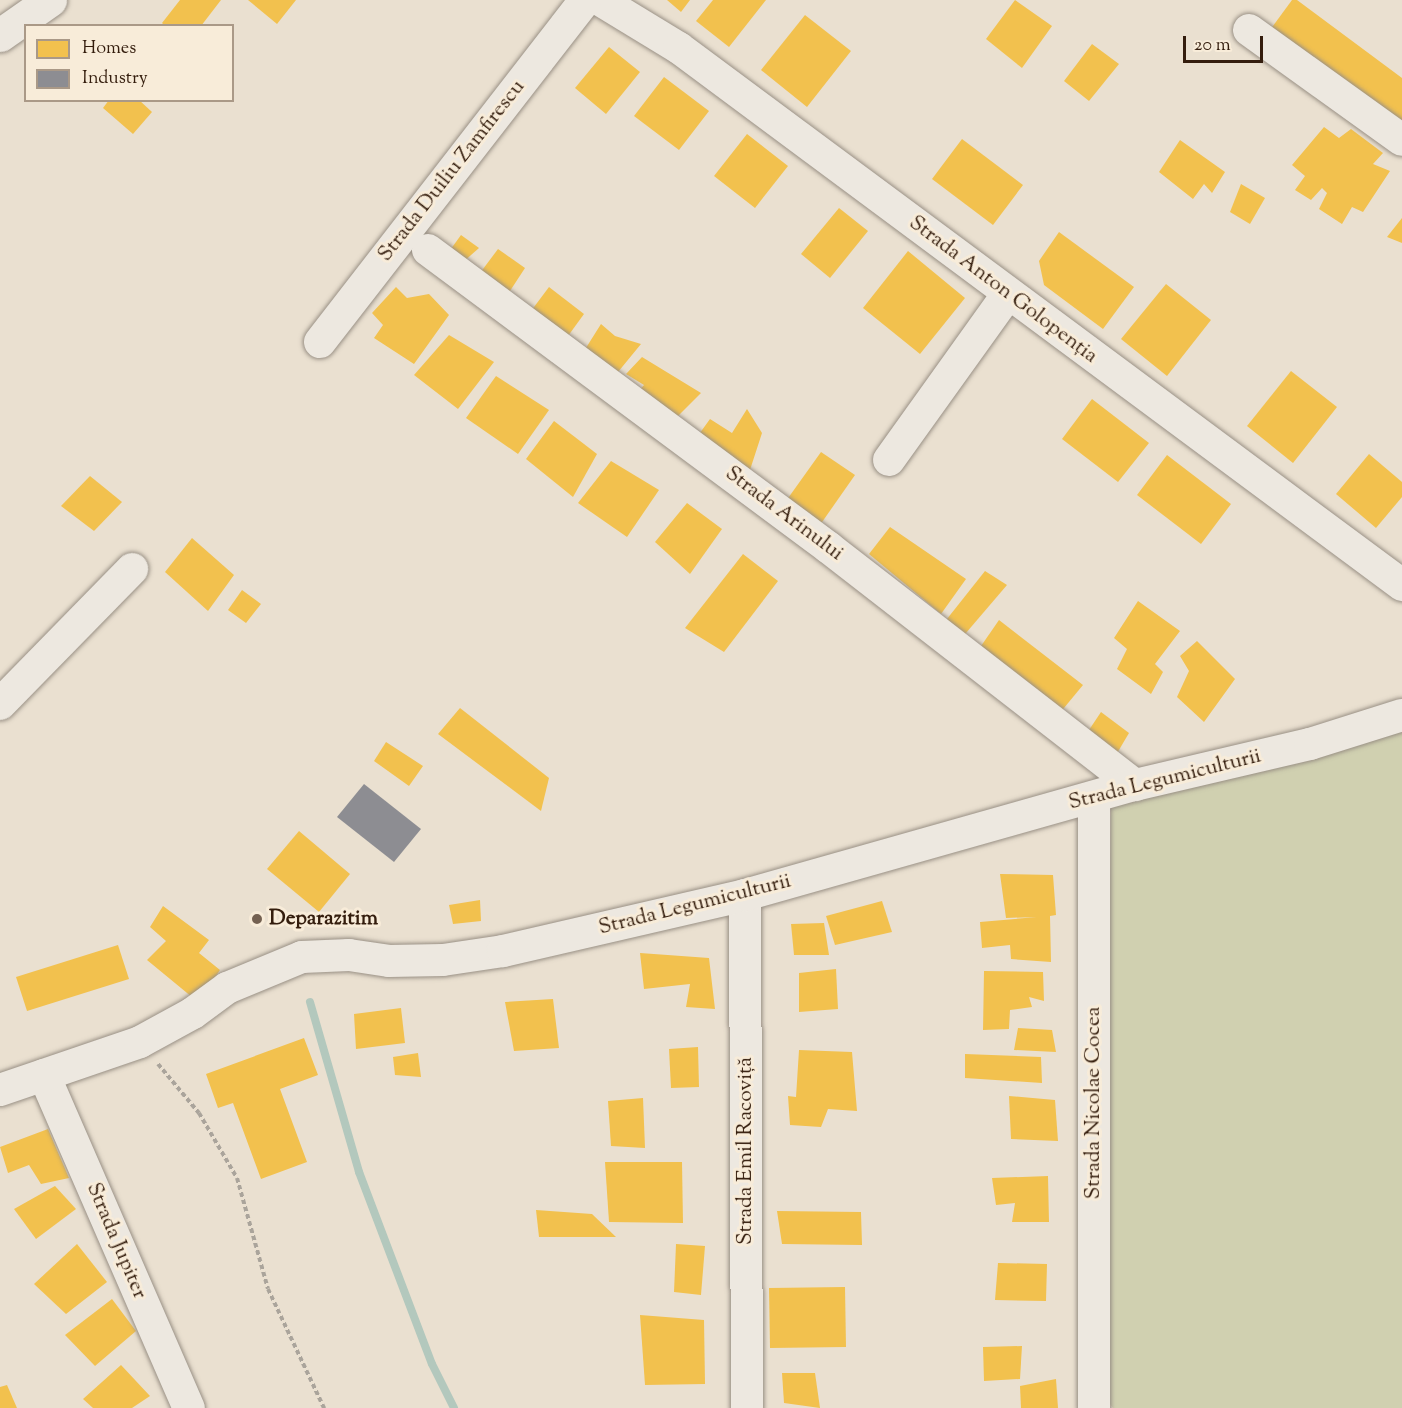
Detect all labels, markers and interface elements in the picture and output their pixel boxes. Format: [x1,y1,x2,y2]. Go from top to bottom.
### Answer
legend [24,24,234,102]
scale bar [1186,24,1266,62]
text: 20 m [1194,33,1231,59]
text: Homes [82,36,136,62]
text: Industry [82,66,148,92]
street label: Strada Duiliu Zamfirescu [373,75,531,267]
street label: Strada Anton Golopenția [904,211,1102,369]
street label: Strada Arinului [720,461,848,567]
street label: Strada Legumiculturii [1066,744,1264,816]
street label: Strada Legumiculturii [596,869,794,941]
place label: Deparazitim [269,906,378,932]
marker: Deparazitim [250,912,264,926]
street label: Strada Nicolae Cocea [1081,1007,1107,1199]
street label: Strada Emil Racoviță [733,1057,759,1245]
street label: Strada Jupiter [80,1179,152,1303]

